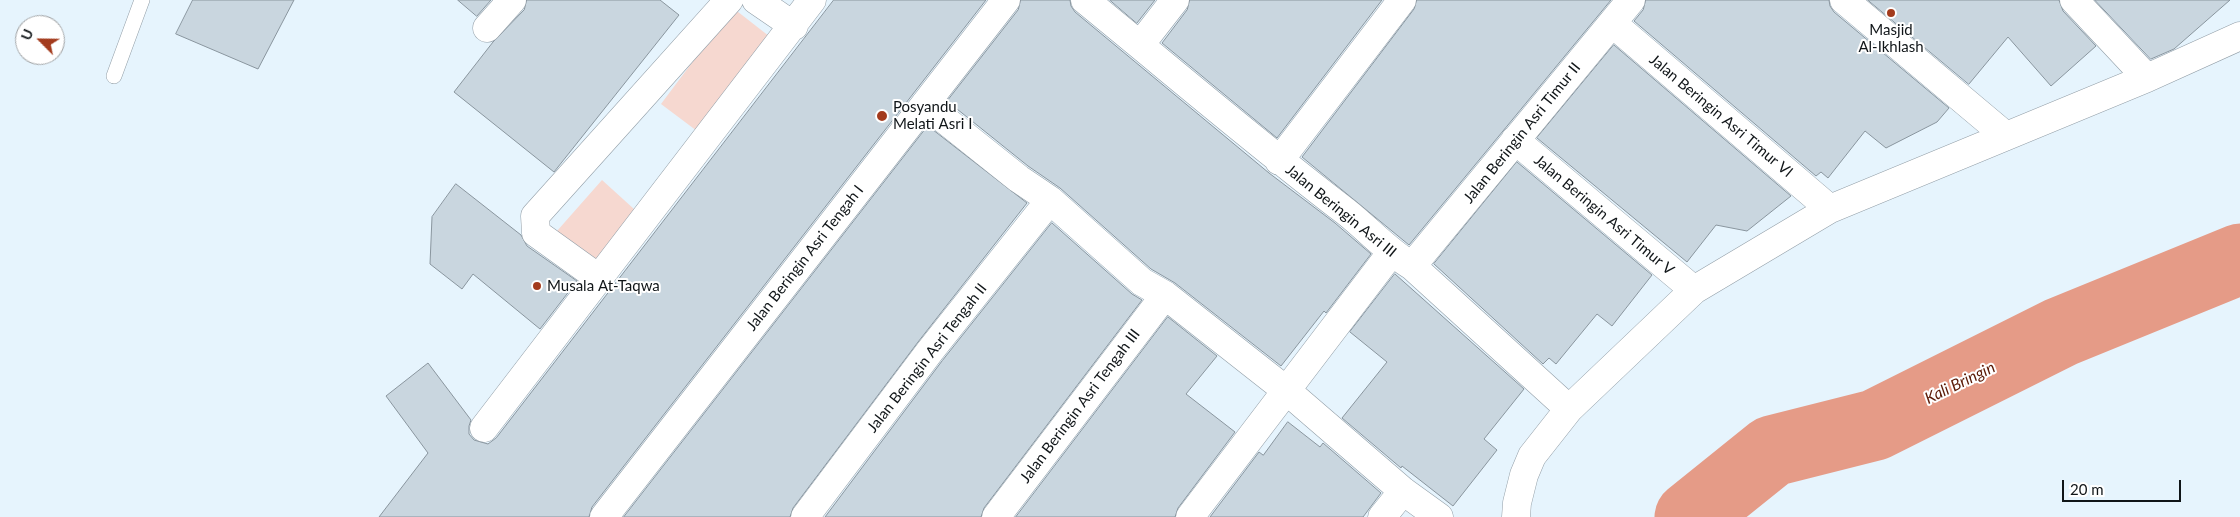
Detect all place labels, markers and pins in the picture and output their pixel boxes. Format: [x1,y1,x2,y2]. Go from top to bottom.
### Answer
marker: Masjid Al-Ikhlash [1885,7,1897,19]
place label: Masjid Al-Ikhlash [1858,21,1924,56]
place label: Posyandu Melati Asri I [893,98,972,133]
marker: Posyandu Melati Asri I [875,109,889,123]
place label: Musala At-Taqwa [547,277,660,295]
marker: Musala At-Taqwa [531,280,543,292]

